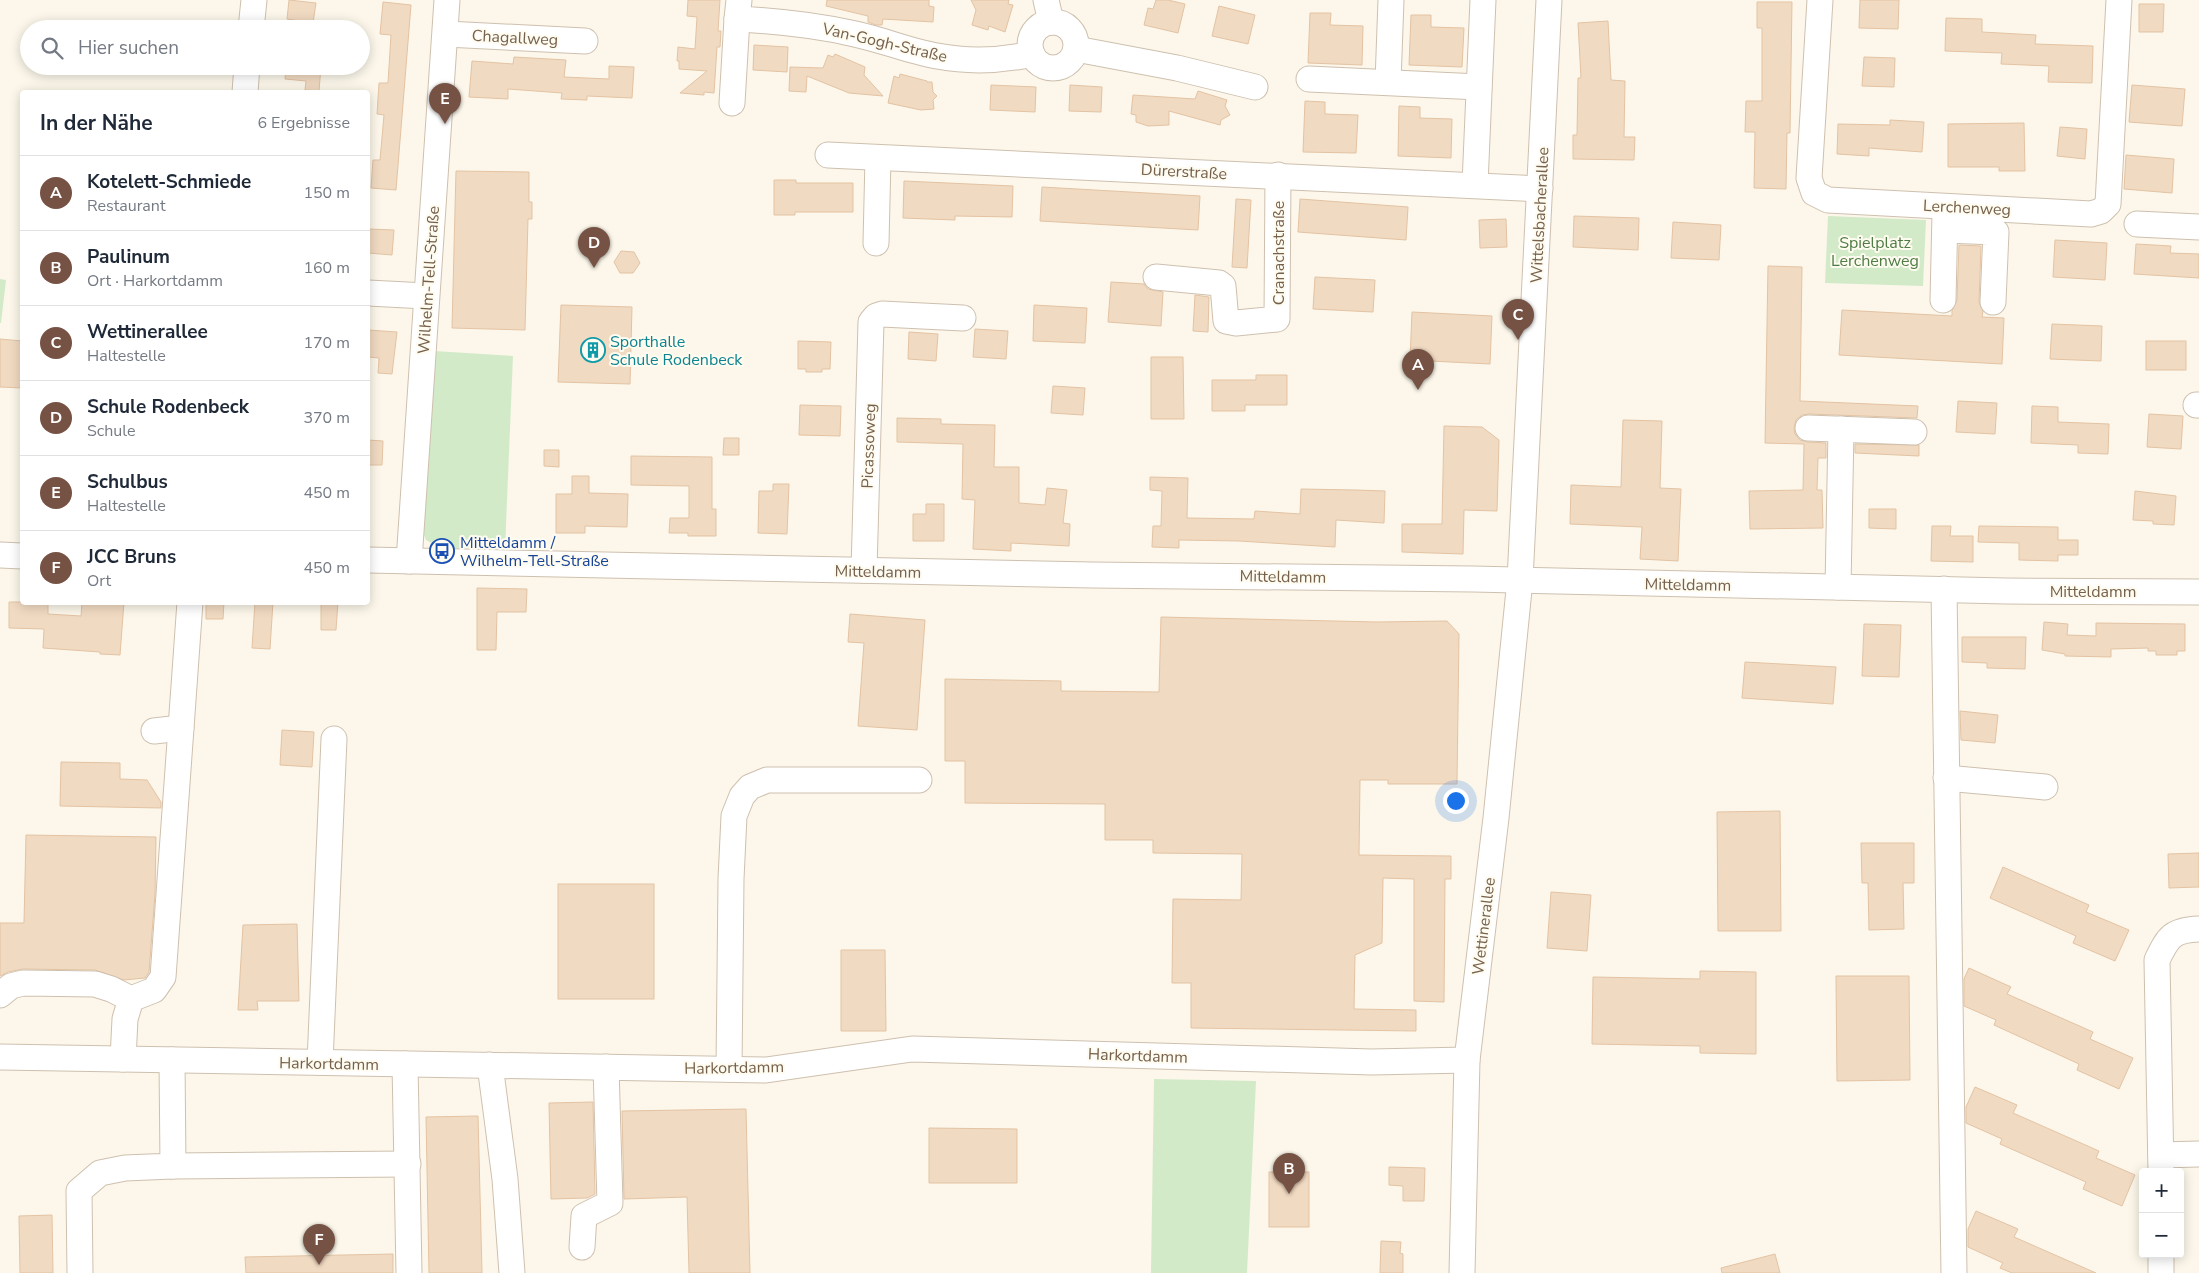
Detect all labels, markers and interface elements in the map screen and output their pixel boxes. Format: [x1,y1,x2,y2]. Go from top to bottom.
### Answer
street label: Van-Gogh-Straße [819,18,950,68]
search box [20,20,370,75]
street label: Chagallweg [471,25,559,51]
icon: search [38,34,66,62]
text: Hier suchen [78,35,179,61]
pin: E [429,83,461,124]
text: In der Nähe [40,109,153,137]
text: 6 Ergebnisse [257,112,350,134]
street label: Wittelsbacherallee [1525,146,1555,284]
street label: Dürerstraße [1140,159,1228,185]
text: Kotelett-Schmiede [87,169,251,195]
text: A [50,182,62,204]
text: 150 m [303,182,350,204]
text: Restaurant [87,195,166,217]
street label: Lerchenweg [1922,195,2011,221]
street label: Cranachstraße [1268,201,1290,305]
street label: Wilhelm-Tell-Straße [413,205,445,355]
pin: D [578,227,610,268]
park label: Spielplatz Lerchenweg [1831,232,1919,272]
text: Paulinum [87,244,170,270]
text: B [50,257,62,279]
text: 160 m [303,257,350,279]
text: Ort · Harkortdamm [87,270,223,292]
pin: C [1502,299,1534,340]
text: Wettinerallee [87,319,208,345]
place label: Sporthalle Schule Rodenbeck [610,331,743,371]
text: C [51,332,61,354]
text: 170 m [303,332,350,354]
building icon: Sporthalle Schule Rodenbeck [580,337,606,363]
text: Haltestelle [87,345,166,367]
pin: A [1402,349,1434,390]
text: Schule Rodenbeck [87,394,249,420]
street label: Picassoweg [857,403,881,489]
text: D [50,407,62,429]
text: 370 m [303,407,350,429]
text: Schule [87,420,135,442]
text: Schulbus [87,469,168,495]
text: E [51,482,61,504]
text: 450 m [303,482,350,504]
text: Haltestelle [87,495,166,517]
place label: Mitteldamm / Wilhelm-Tell-Straße [460,532,609,572]
bus stop icon: Mitteldamm / Wilhelm-Tell-Straße [429,538,455,564]
text: JCC Bruns [87,544,176,570]
text: F [52,557,61,579]
text: 450 m [303,557,350,579]
street label: Mitteldamm [834,560,922,584]
street label: Mitteldamm [1239,565,1327,589]
text: Ort [87,570,111,592]
street label: Mitteldamm [1644,573,1732,597]
street label: Mitteldamm [2050,581,2136,603]
your location [1443,788,1469,814]
street label: Wettinerallee [1467,876,1501,976]
street label: Harkortdamm [1088,1043,1188,1069]
street label: Harkortdamm [279,1052,379,1076]
street label: Harkortdamm [684,1056,784,1080]
pin: B [1273,1153,1305,1194]
map controls [2139,1168,2184,1258]
button: + [2139,1168,2184,1213]
button: − [2139,1213,2184,1258]
pin: F [303,1224,335,1265]

